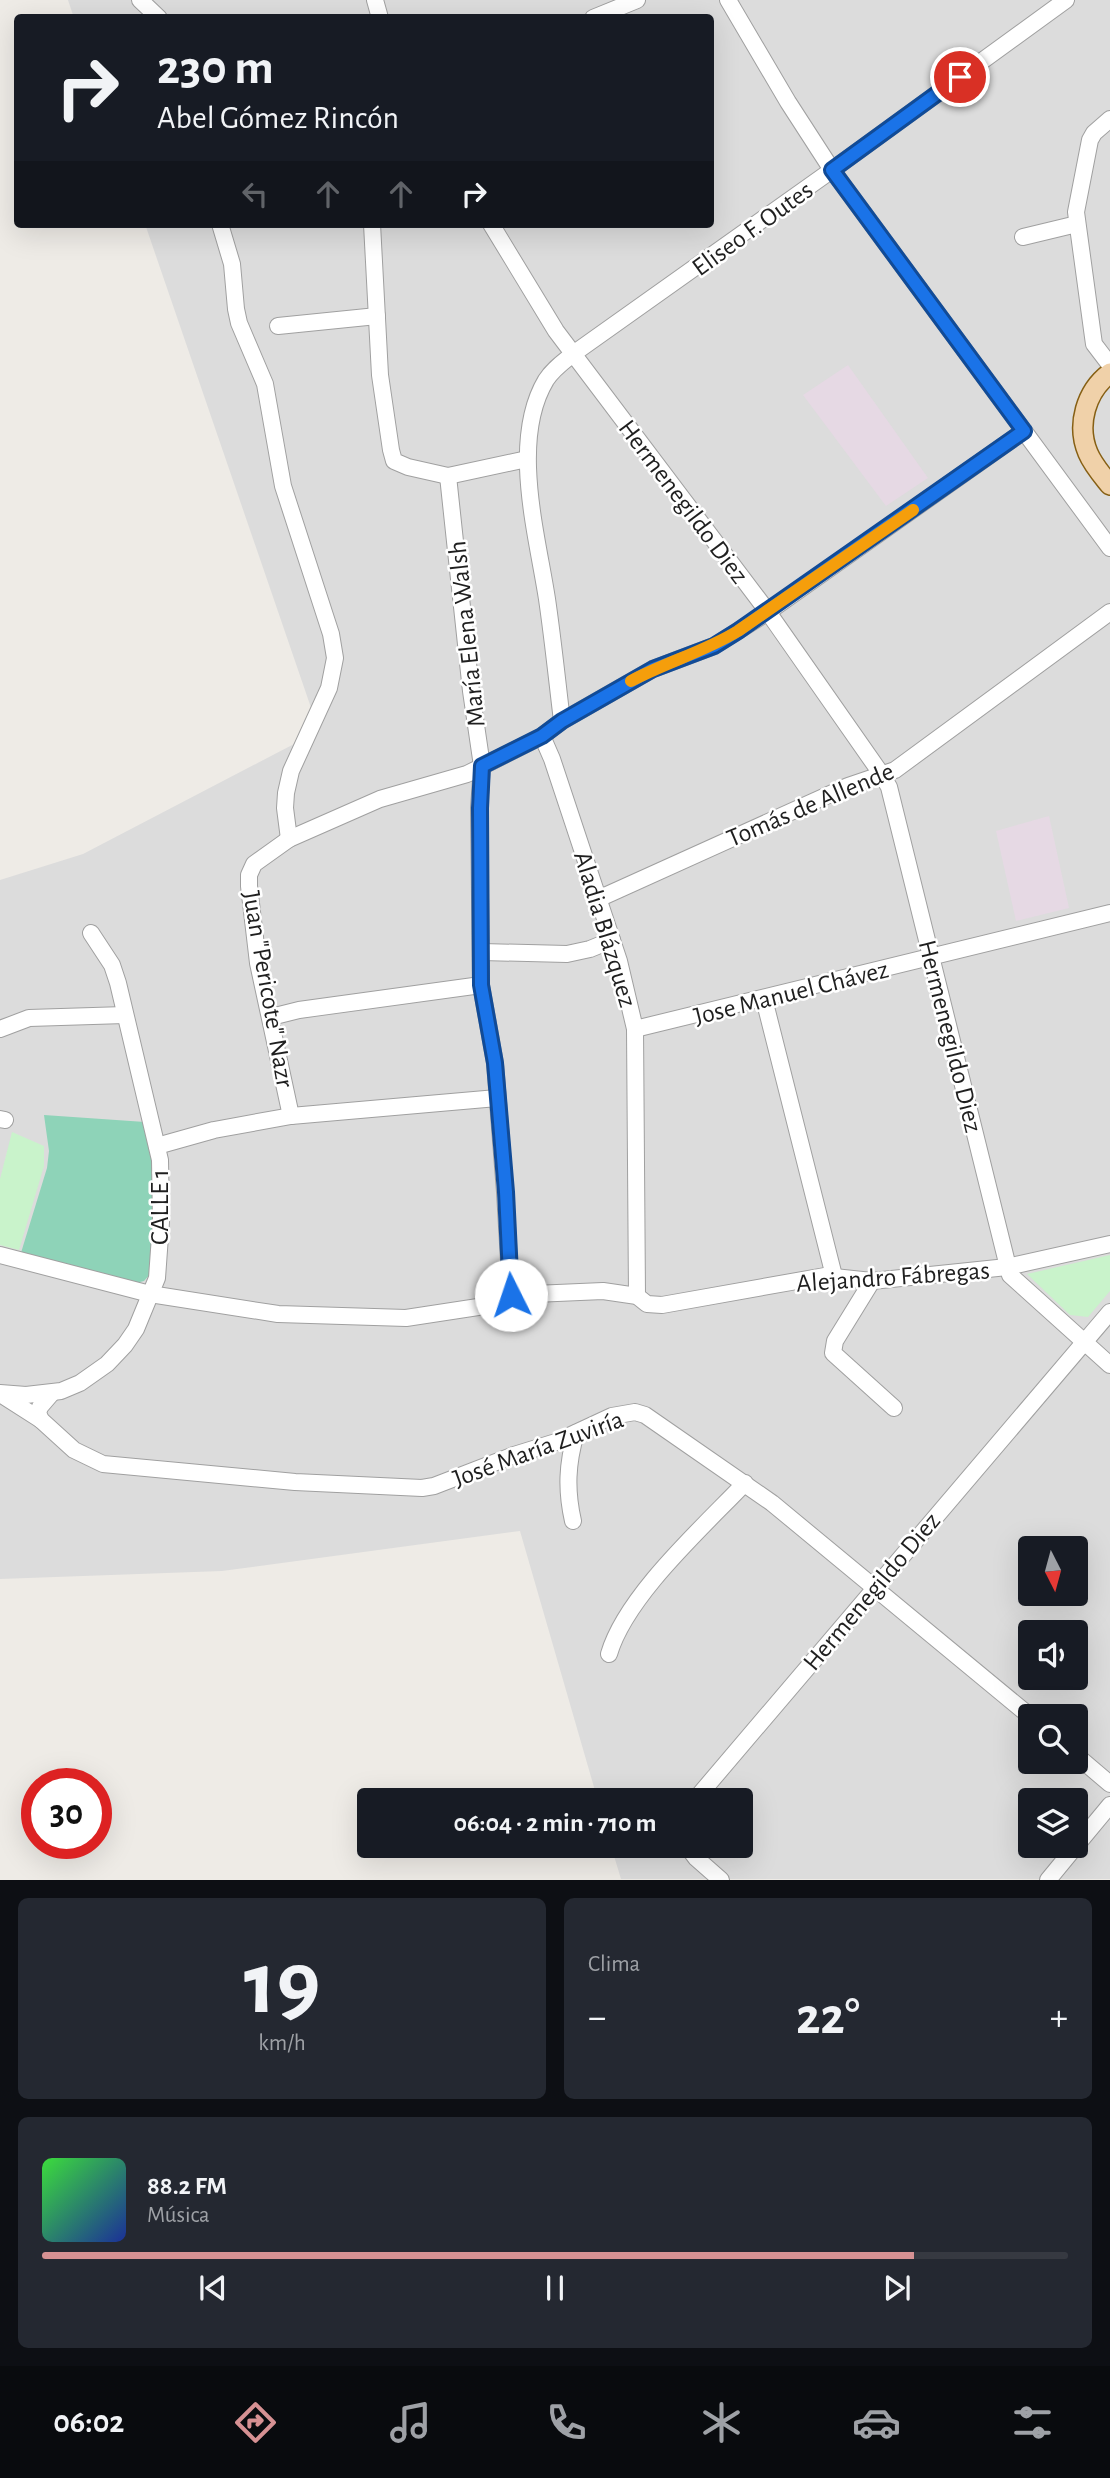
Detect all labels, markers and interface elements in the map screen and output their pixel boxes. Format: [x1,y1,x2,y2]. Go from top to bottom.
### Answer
icon: right [42,42,133,133]
text: 230 m [157,44,274,93]
pin [930,47,990,107]
icon: arrive [941,58,979,96]
text: Abel Gómez Rincón [157,102,399,134]
icon: left [236,175,274,213]
icon: ahead [309,175,347,213]
icon: ahead [382,175,420,213]
icon: right [455,175,493,213]
street label: Eliseo F. Outes [687,177,818,281]
street label: Hermenegildo Diez [613,415,753,588]
street label: María Elena Walsh [444,540,490,728]
street label: Tomás de Allende [723,758,898,852]
street label: Aladia Blázquez [569,848,641,1010]
street label: Juan "Pericote" Nazr [238,889,298,1090]
street label: Hermenegildo Diez [914,937,987,1135]
street label: Jose Manuel Chávez [691,956,891,1030]
street label: CALLE 1 [147,1169,173,1245]
street label: Alejandro Fábregas [795,1257,991,1297]
position arrow [474,1258,548,1332]
street label: José María Zuviría [450,1406,627,1492]
street label: Hermenegildo Diez [798,1508,945,1676]
north arrow [1018,1536,1088,1606]
map controls [1018,1536,1088,1858]
button: sound [1018,1620,1088,1690]
button: search [1018,1704,1088,1774]
speed limit sign: 30 [21,1768,112,1859]
button: layers [1018,1788,1088,1858]
text: 06:04 · 2 min · 710 m [453,1810,657,1836]
text: 19 [244,1939,320,2030]
text: Clima [588,1953,640,1976]
text: 22° [796,1991,860,2043]
text: − [588,1999,606,2037]
text: + [1050,1999,1068,2037]
text: km/h [258,2032,306,2055]
text: 88.2 FM [147,2173,227,2199]
text: Música [147,2204,210,2227]
icon: previous [194,2269,232,2307]
icon: pause [536,2269,574,2307]
icon: next [878,2269,916,2307]
icon: directions [231,2398,280,2447]
icon: music [386,2398,435,2447]
icon: phone [542,2398,591,2447]
icon: climate [697,2398,746,2447]
icon: car [852,2398,901,2447]
icon: filters [1008,2398,1057,2447]
text: 06:02 [53,2406,124,2438]

